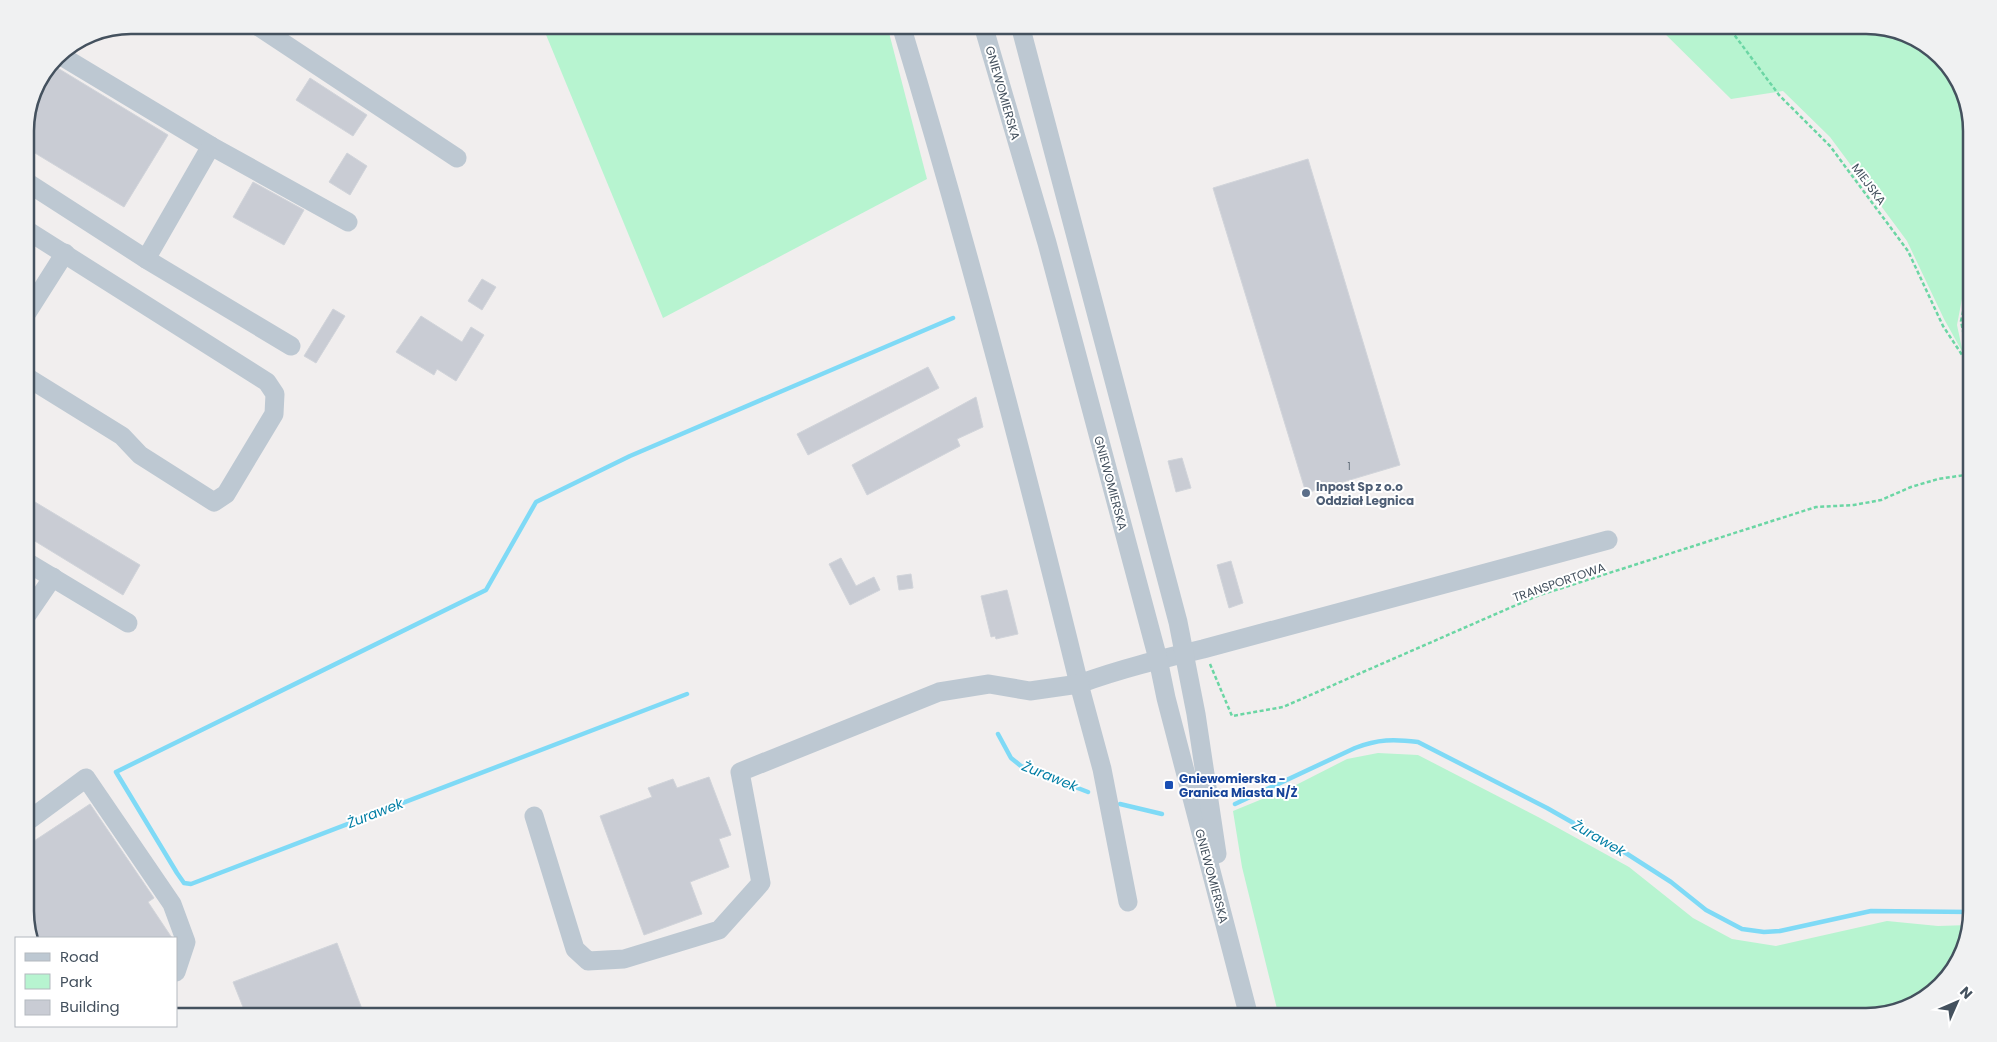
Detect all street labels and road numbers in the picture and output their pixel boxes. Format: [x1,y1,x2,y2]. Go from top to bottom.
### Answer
street label: GNIEWOMIERSKA [981,44,1025,142]
street label: MIEJSKA [1848,160,1890,208]
street label: GNIEWOMIERSKA [1090,434,1132,532]
street label: TRANSPORTOWA [1510,558,1608,606]
street label: GNIEWOMIERSKA [1191,827,1233,925]

